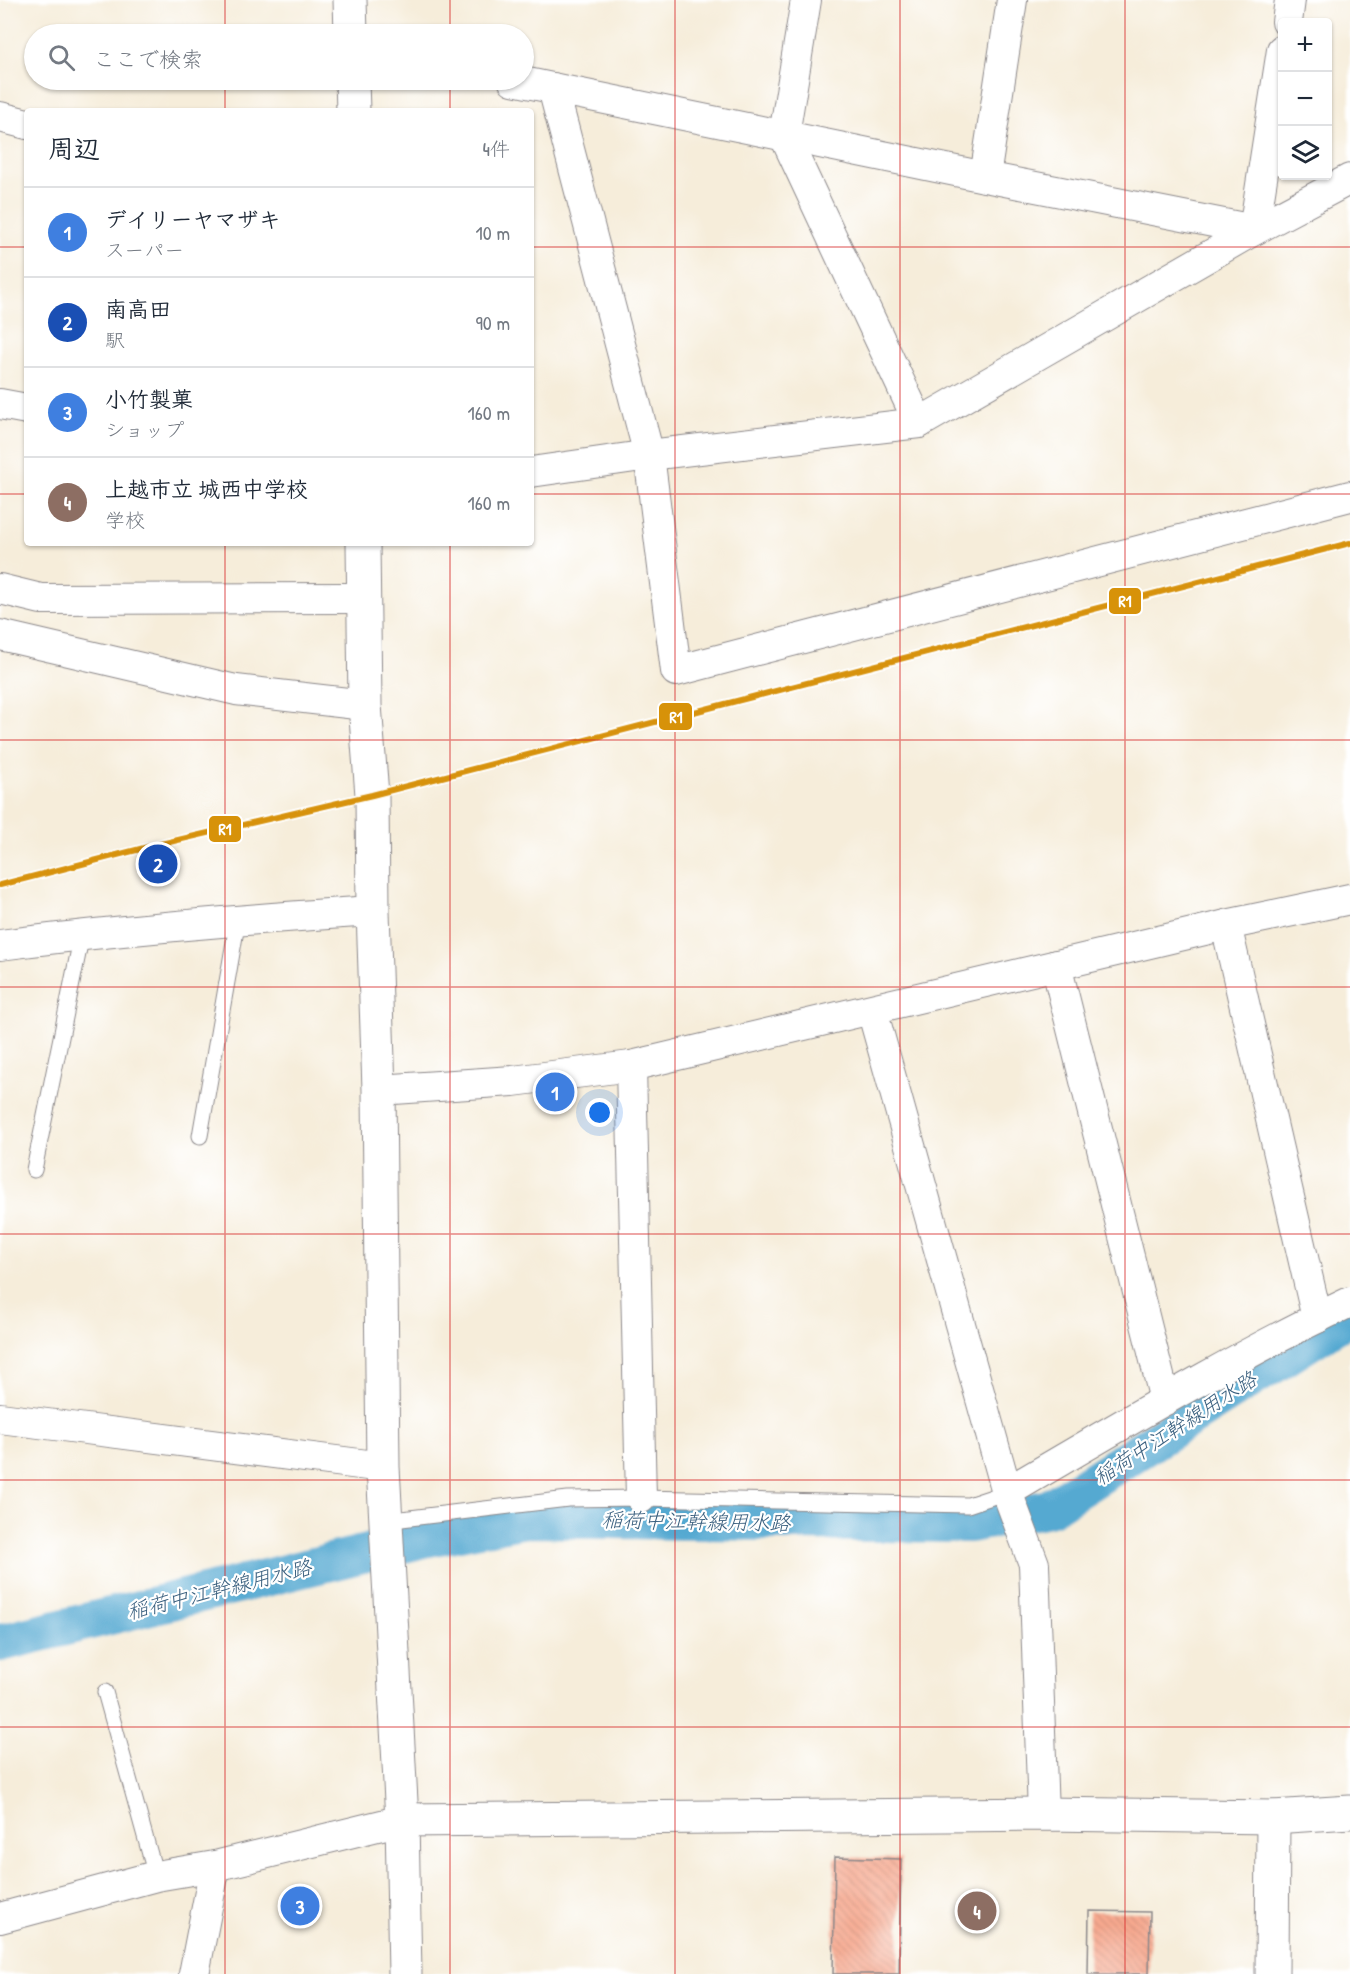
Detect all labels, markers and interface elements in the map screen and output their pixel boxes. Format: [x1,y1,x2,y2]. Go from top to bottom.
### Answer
map controls [1278,18,1332,180]
button: + [1278,18,1332,72]
search box [24,24,534,90]
icon: search [45,41,78,74]
text: ここで検索 [93,44,203,74]
button: − [1278,72,1332,126]
button: layers [1278,126,1332,180]
text: 周辺 [48,131,100,166]
text: 4件 [483,135,510,162]
text: デイリーヤマザキ [105,204,281,234]
text: 1 [64,219,71,246]
text: 10 m [476,219,510,246]
text: スーパー [105,236,184,263]
text: 南高田 [105,294,171,324]
text: 2 [63,309,72,336]
text: 90 m [476,309,510,336]
text: 駅 [105,326,125,353]
text: 小竹製菓 [105,384,193,414]
text: 3 [63,399,72,426]
text: 160 m [468,399,510,426]
text: ショップ [105,416,184,443]
text: 上越市立 城西中学校 [105,474,308,504]
text: 4 [64,489,71,516]
text: 160 m [468,489,510,516]
text: 学校 [105,506,145,533]
line badge: R1 [1108,587,1142,615]
text: R1 [1118,590,1132,612]
line badge: R1 [658,702,693,731]
text: R1 [669,706,683,728]
line badge: R1 [208,815,242,843]
text: R1 [218,818,232,840]
pin: 2 [138,842,178,886]
pin: 1 [536,1070,574,1114]
your location [585,1098,614,1127]
water label: 稲荷中江幹線用水路 [1088,1364,1263,1492]
water label: 稲荷中江幹線用水路 [601,1505,792,1537]
water label: 稲荷中江幹線用水路 [124,1552,315,1626]
pin: 3 [280,1884,320,1928]
pin: 4 [958,1888,996,1934]

